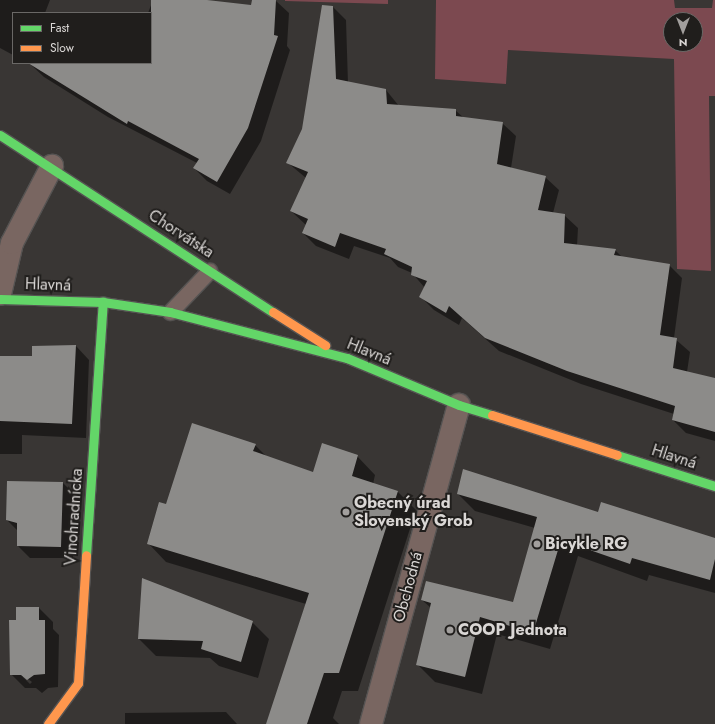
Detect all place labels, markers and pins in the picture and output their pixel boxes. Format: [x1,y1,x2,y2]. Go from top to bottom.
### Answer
place label: Obecný úrad Slovenský Grob [354,493,473,531]
marker: Obecný úrad Slovenský Grob [341,507,351,517]
place label: Bicykle RG [545,534,627,554]
marker: Bicykle RG [532,539,542,549]
place label: COOP Jednota [458,620,567,640]
marker: COOP Jednota [445,625,455,635]

